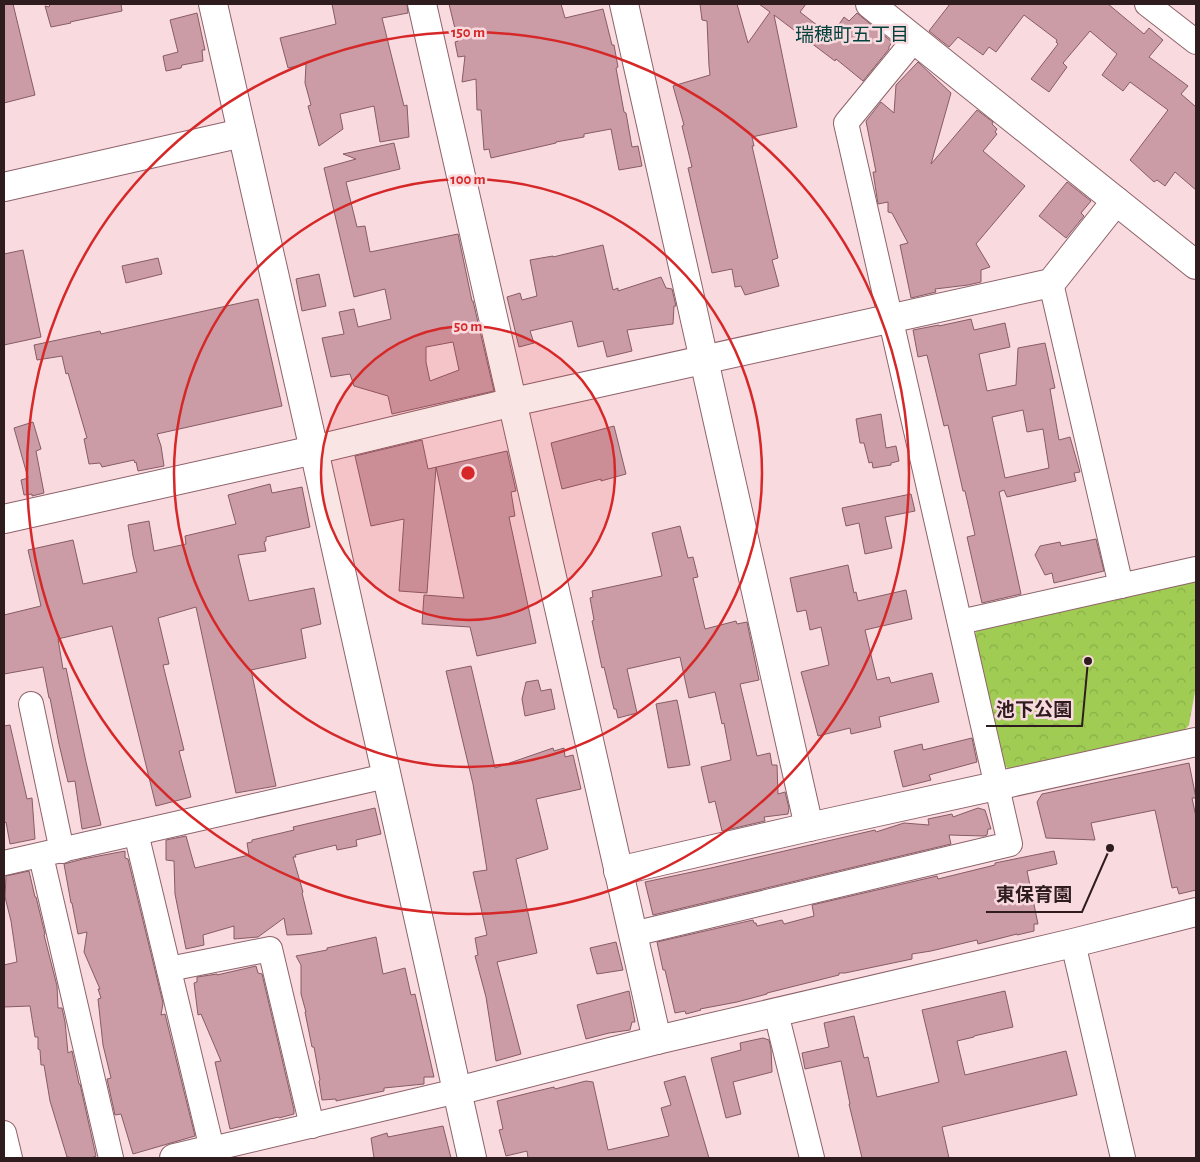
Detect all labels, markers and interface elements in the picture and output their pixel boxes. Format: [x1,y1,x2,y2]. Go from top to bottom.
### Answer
text: 150 m [451,25,485,40]
district label: 瑞穂町五丁目 [795,25,909,45]
text: 100 m [450,172,486,187]
text: 50 m [454,319,482,334]
centre of rings [459,464,477,482]
callout: 池下公園 [986,692,1082,726]
text: 池下公園 [996,700,1072,720]
callout: 東保育園 [986,878,1082,912]
text: 東保育園 [996,885,1072,905]

